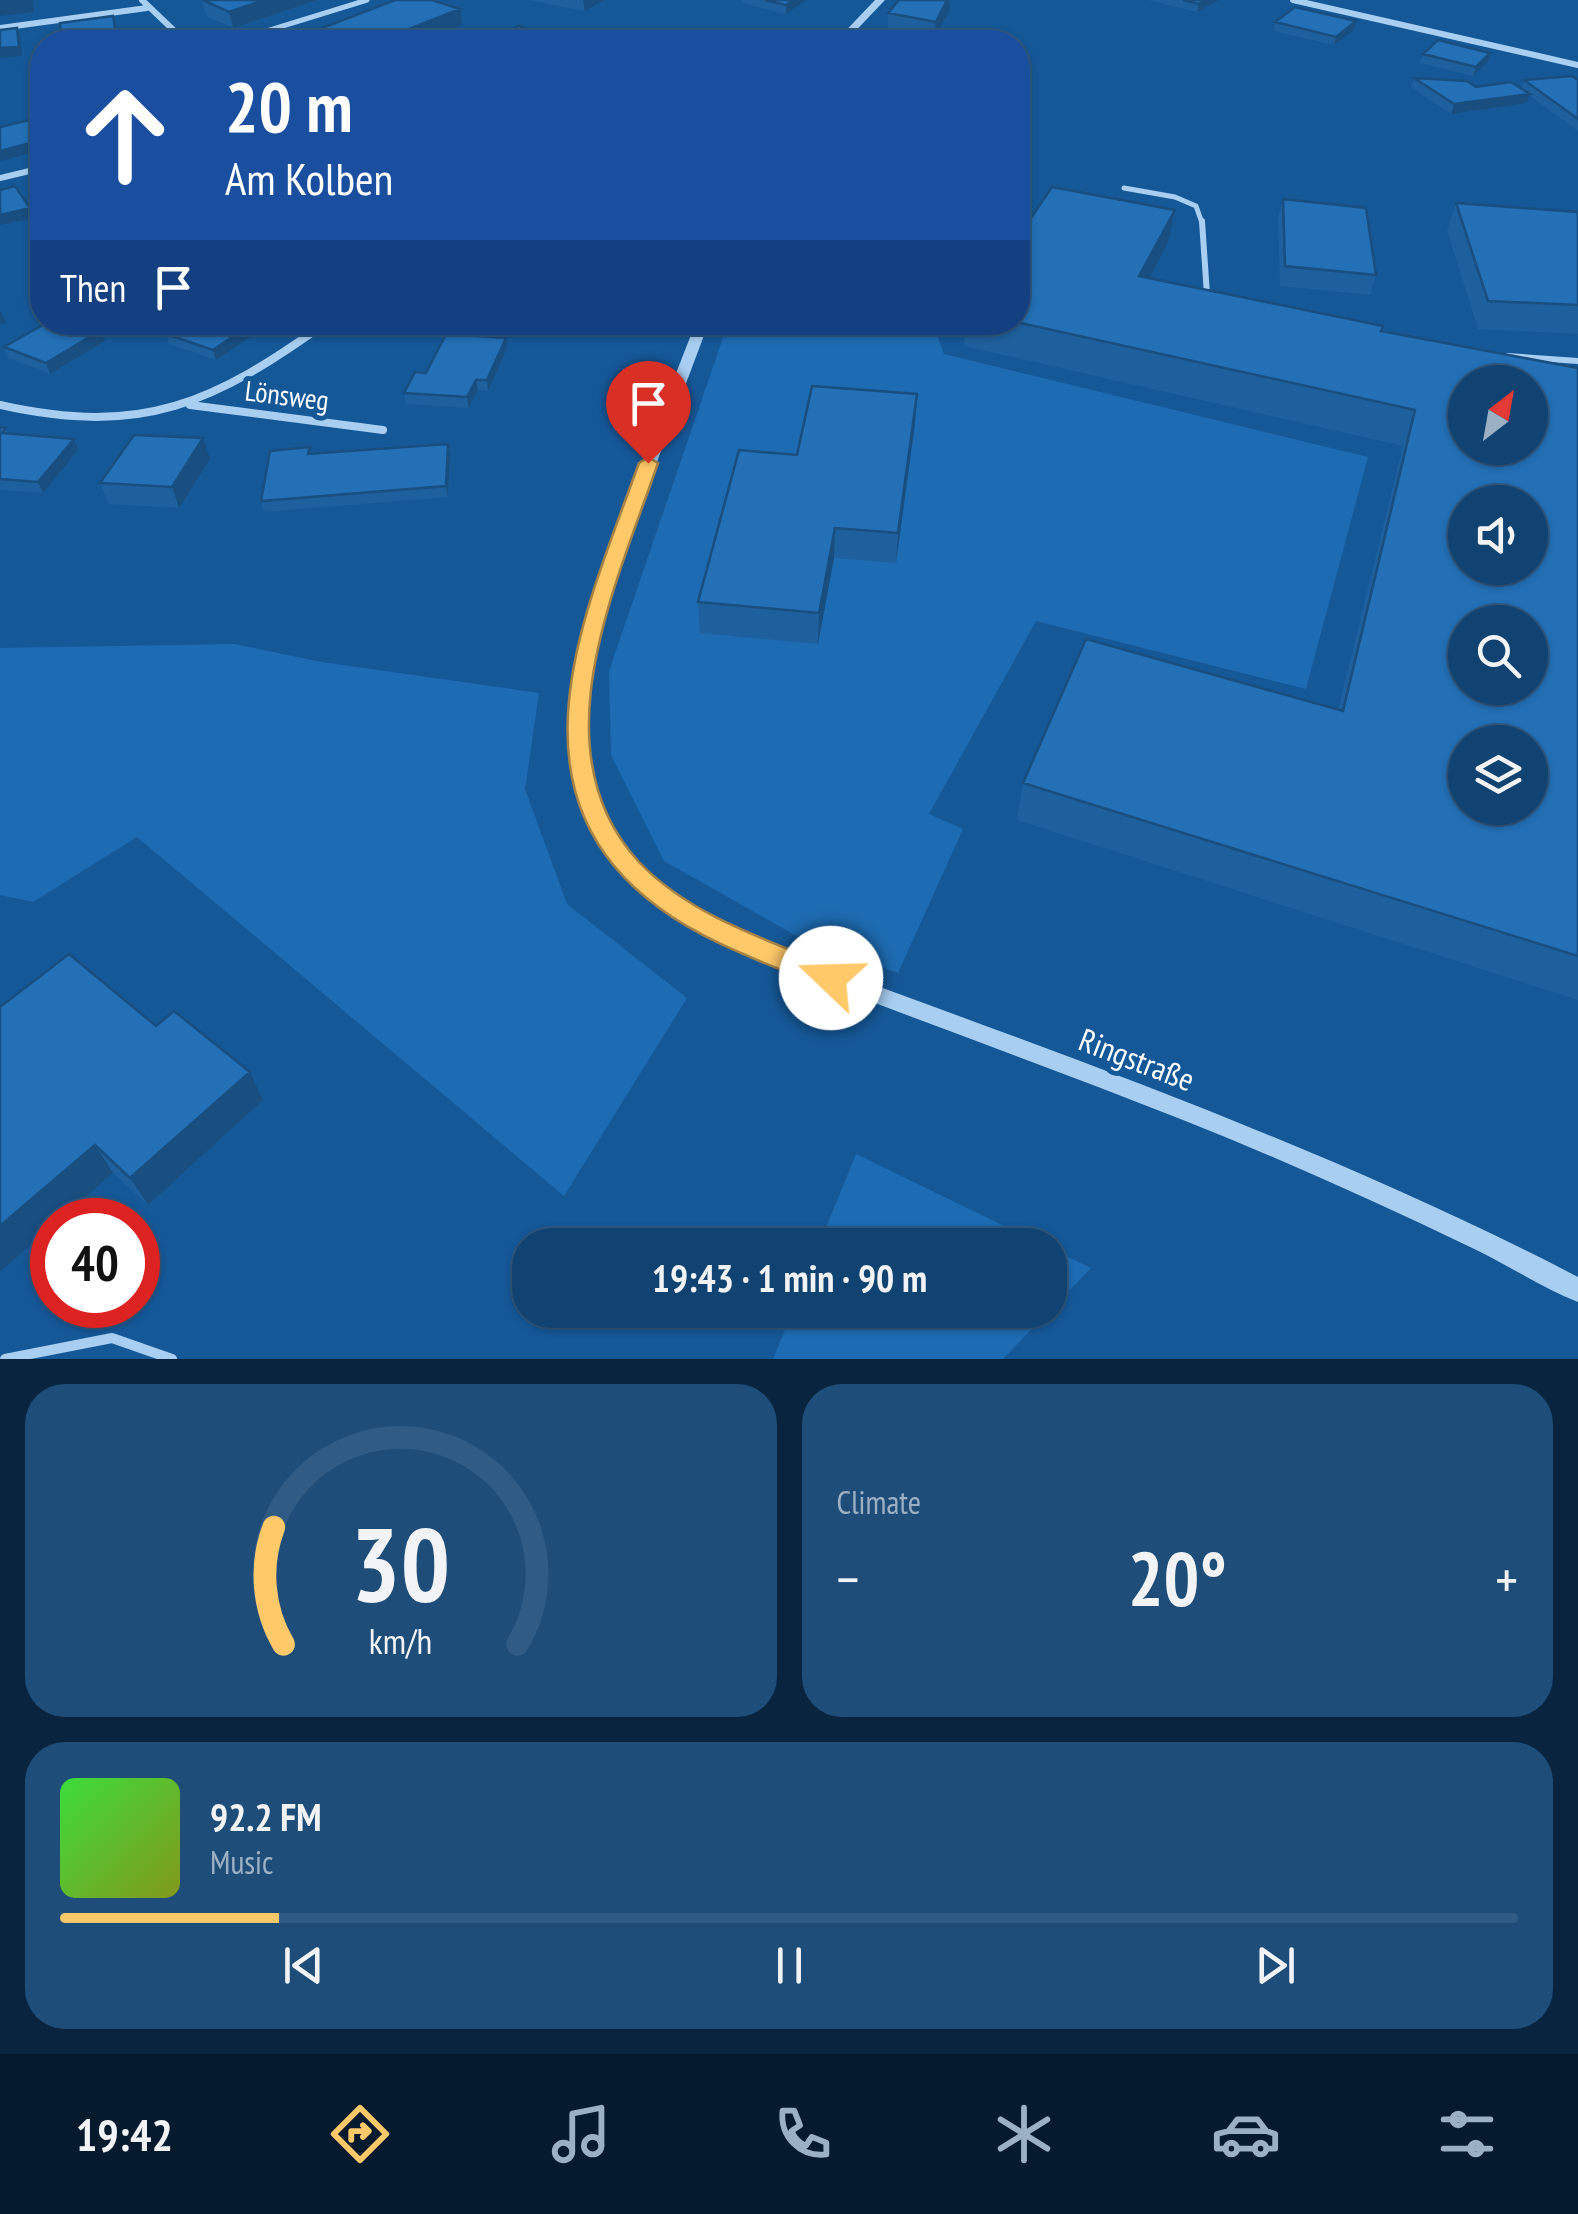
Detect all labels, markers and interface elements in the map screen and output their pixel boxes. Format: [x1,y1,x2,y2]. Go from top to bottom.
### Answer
text: 20 m [225,61,353,151]
icon: ahead [60,70,190,200]
text: Am Kolben [225,149,393,207]
icon: arrive [146,260,201,315]
text: Then [60,263,126,312]
pin [606,361,691,464]
north arrow [1448,365,1548,465]
map controls [1448,365,1548,825]
street label: Lönsweg [243,372,331,418]
icon: arrive [621,376,676,431]
button: sound [1448,485,1548,585]
button: search [1448,605,1548,705]
button: layers [1448,725,1548,825]
position arrow [779,926,883,1030]
street label: Ringstraße [1073,1018,1201,1100]
speed limit sign: 40 [30,1198,160,1328]
text: 19:43 · 1 min · 90 m [652,1253,927,1302]
text: Climate [837,1481,921,1523]
text: 30 [351,1496,450,1631]
text: 20° [1128,1530,1227,1627]
text: − [837,1543,859,1614]
text: + [1495,1543,1518,1614]
text: km/h [369,1618,432,1664]
text: 92.2 FM [210,1792,322,1841]
text: Music [210,1841,273,1883]
icon: previous [276,1938,331,1993]
icon: pause [762,1938,817,1993]
icon: next [1248,1938,1303,1993]
icon: directions [325,2099,395,2169]
icon: music [546,2099,616,2169]
icon: phone [768,2099,838,2169]
icon: climate [989,2099,1059,2169]
icon: car [1211,2099,1281,2169]
icon: filters [1432,2099,1502,2169]
text: 19:42 [76,2105,173,2163]

